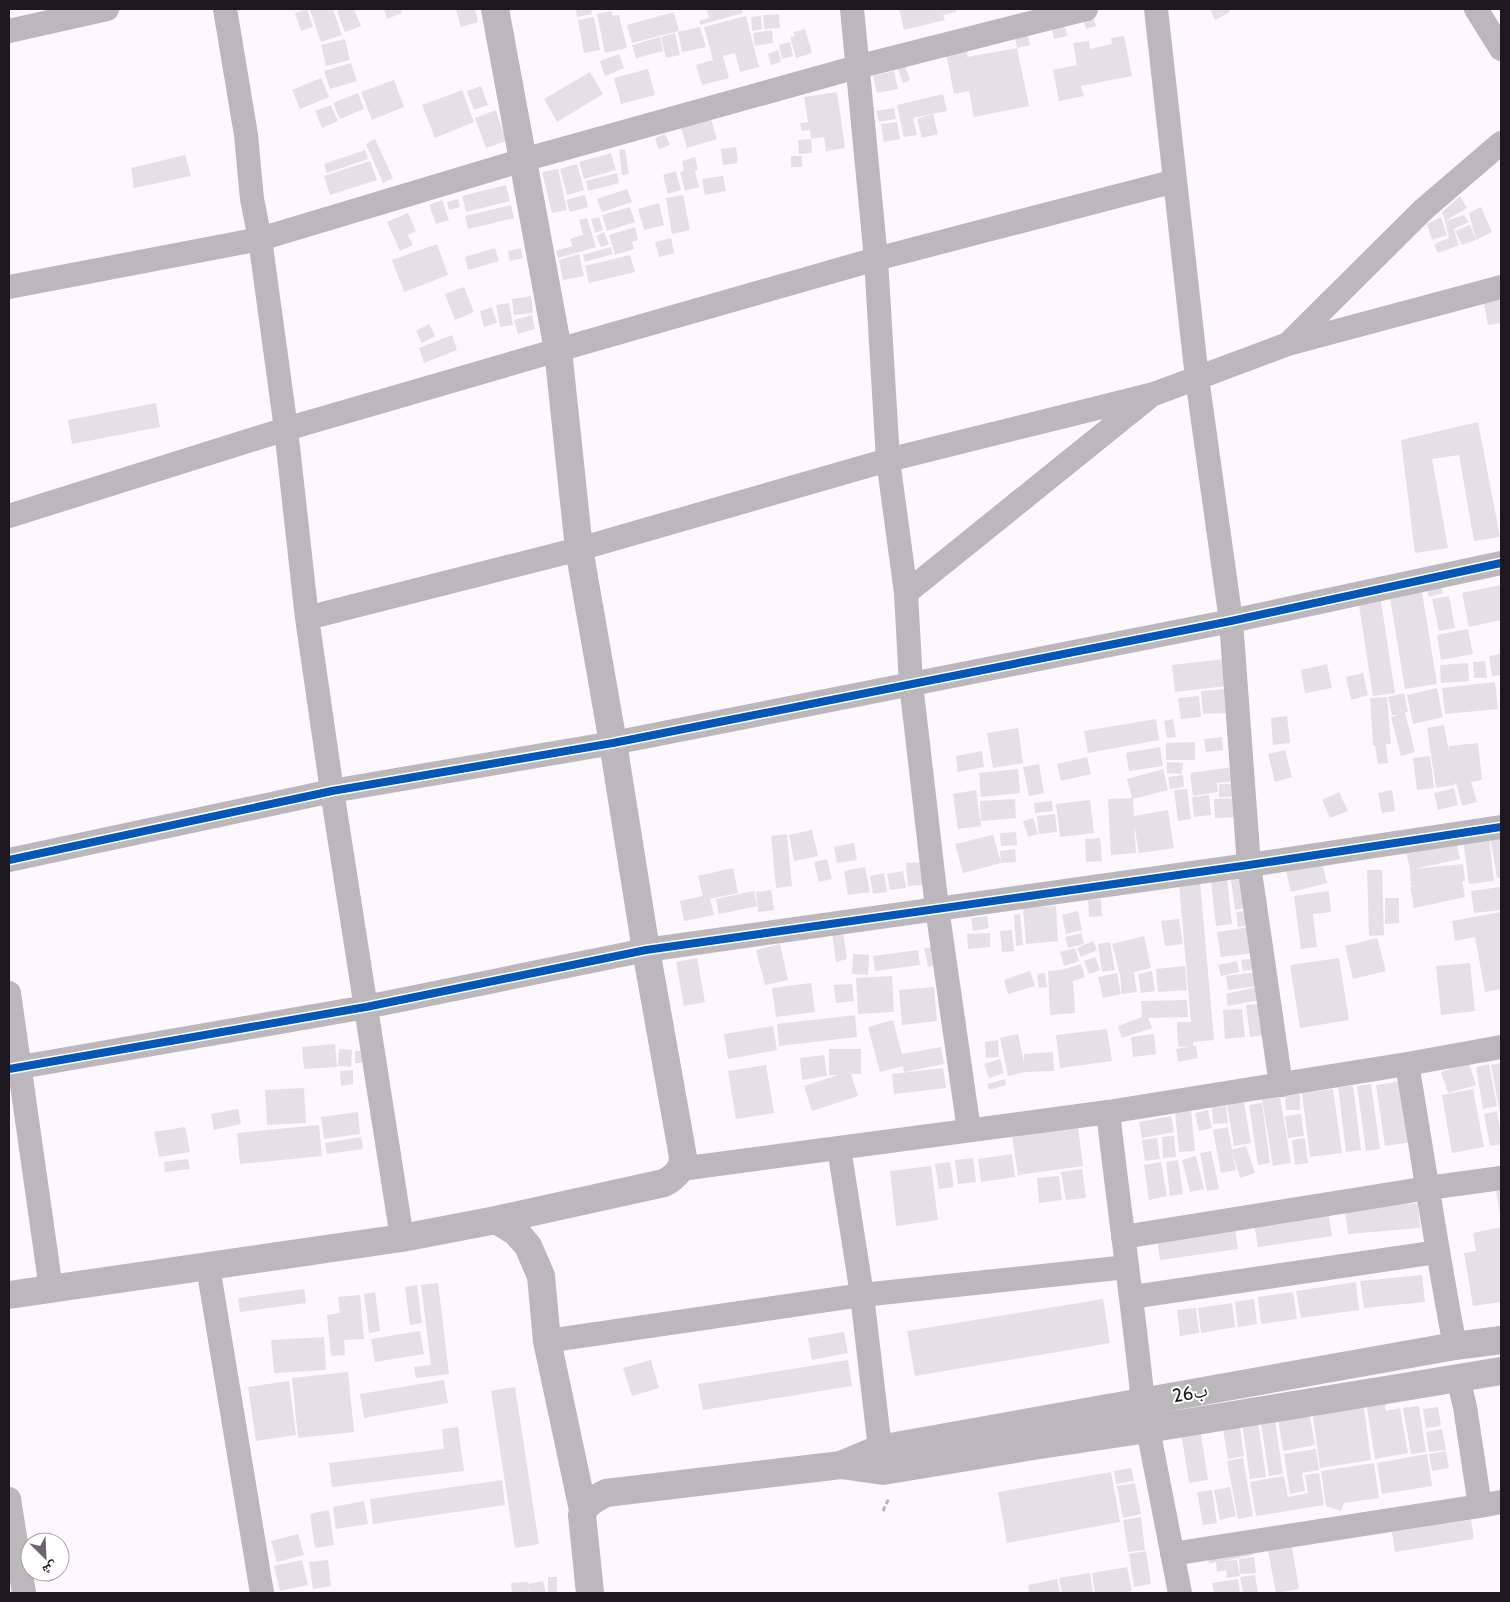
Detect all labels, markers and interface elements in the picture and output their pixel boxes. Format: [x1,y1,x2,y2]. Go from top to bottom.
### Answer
street label: 26ب [1171,1379,1209,1407]
north arrow [20,1532,70,1582]
text: ش [40,1558,61,1580]

